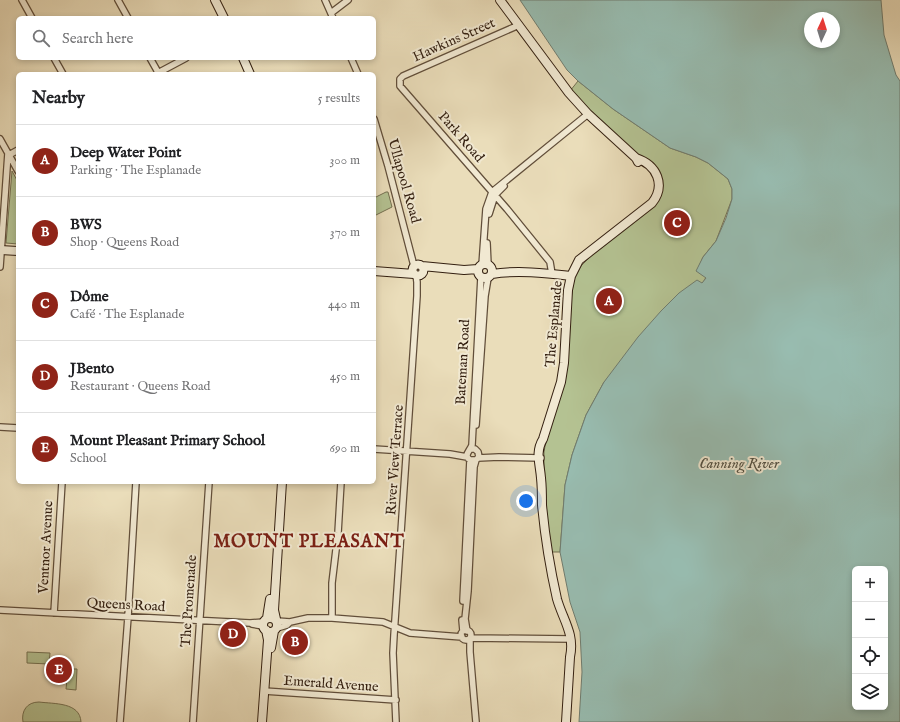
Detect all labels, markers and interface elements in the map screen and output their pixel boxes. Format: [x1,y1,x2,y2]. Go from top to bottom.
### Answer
north arrow [804,12,840,48]
street label: Hawkins Street [410,14,498,66]
search box [16,16,376,60]
icon: search [30,27,52,49]
text: Search here [62,29,133,48]
text: Nearby [32,88,85,109]
text: 5 results [318,90,360,107]
street label: Park Road [434,108,488,166]
street label: Ullapool Road [383,137,425,226]
text: Deep Water Point [70,143,181,162]
text: A [41,152,49,169]
text: 300 m [329,152,360,169]
text: Parking · The Esplanade [70,162,201,179]
pin: C [664,208,690,238]
text: BWS [70,215,102,234]
text: B [41,224,49,241]
text: 370 m [330,224,360,241]
text: Shop · Queens Road [70,234,179,251]
street label: The Esplanade [541,280,567,368]
pin: A [596,286,622,316]
text: Dôme [70,287,109,306]
text: C [40,296,50,313]
text: 440 m [328,296,360,313]
text: Café · The Esplanade [70,306,185,323]
street label: Bateman Road [452,318,474,405]
text: JBento [70,359,114,378]
text: D [40,368,50,385]
text: 450 m [330,368,360,385]
text: Restaurant · Queens Road [70,378,211,395]
street label: River View Terrace [382,404,408,516]
text: Mount Pleasant Primary School [70,431,265,450]
text: E [40,440,50,457]
text: 690 m [330,440,360,457]
text: School [70,450,107,467]
water label: Canning River [699,454,780,474]
your location [516,491,536,511]
street label: Ventnor Avenue [35,500,57,595]
district label: MOUNT PLEASANT [213,531,405,554]
street label: The Promenade [177,554,201,648]
map controls [852,566,888,710]
button: + [852,566,888,602]
street label: Queens Road [86,594,166,616]
button: − [852,602,888,638]
pin: D [220,619,246,649]
pin: B [282,627,308,657]
button: locate [852,638,888,674]
pin: E [46,655,72,685]
street label: Emerald Avenue [283,672,380,696]
button: layers [852,674,888,710]

